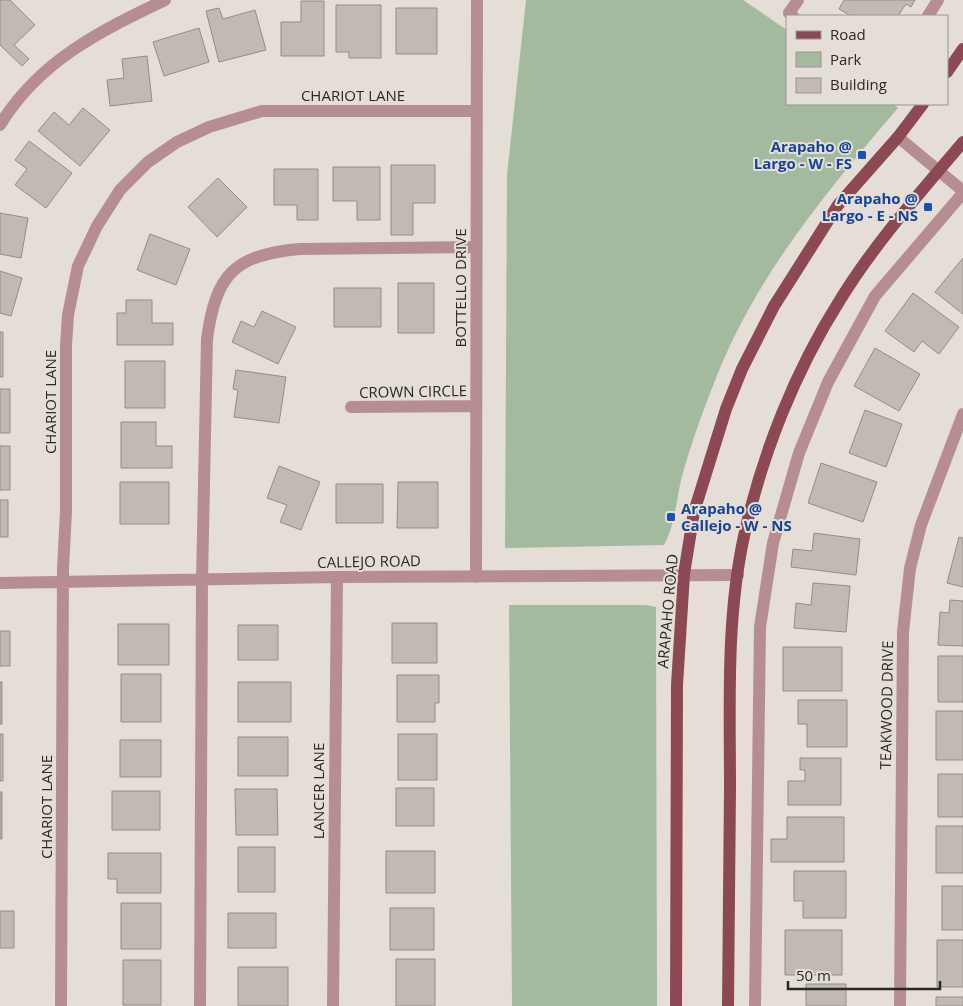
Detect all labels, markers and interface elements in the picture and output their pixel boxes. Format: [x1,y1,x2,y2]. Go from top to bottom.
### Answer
legend [786,15,948,105]
text: Road [830,24,866,44]
text: Park [830,49,861,69]
text: Building [830,74,887,94]
street label: CHARIOT LANE [301,85,405,105]
place label: Arapaho @ Largo - W - FS [754,136,852,173]
marker: Arapaho @ Largo - W - FS [856,149,868,161]
place label: Arapaho @ Largo - E - NS [822,188,918,225]
marker: Arapaho @ Largo - E - NS [922,201,934,213]
street label: BOTTELLO DRIVE [450,228,470,348]
street label: CHARIOT LANE [40,350,60,454]
street label: CROWN CIRCLE [359,380,467,402]
place label: Arapaho @ Callejo - W - NS [681,498,792,535]
marker: Arapaho @ Callejo - W - NS [665,511,677,523]
street label: CALLEJO ROAD [317,550,421,572]
street label: ARAPAHO ROAD [652,553,682,669]
street label: TEAKWOOD DRIVE [875,640,897,770]
street label: LANCER LANE [308,743,328,839]
street label: CHARIOT LANE [36,755,56,859]
scale bar [788,958,940,990]
text: 50 m [796,965,831,985]

